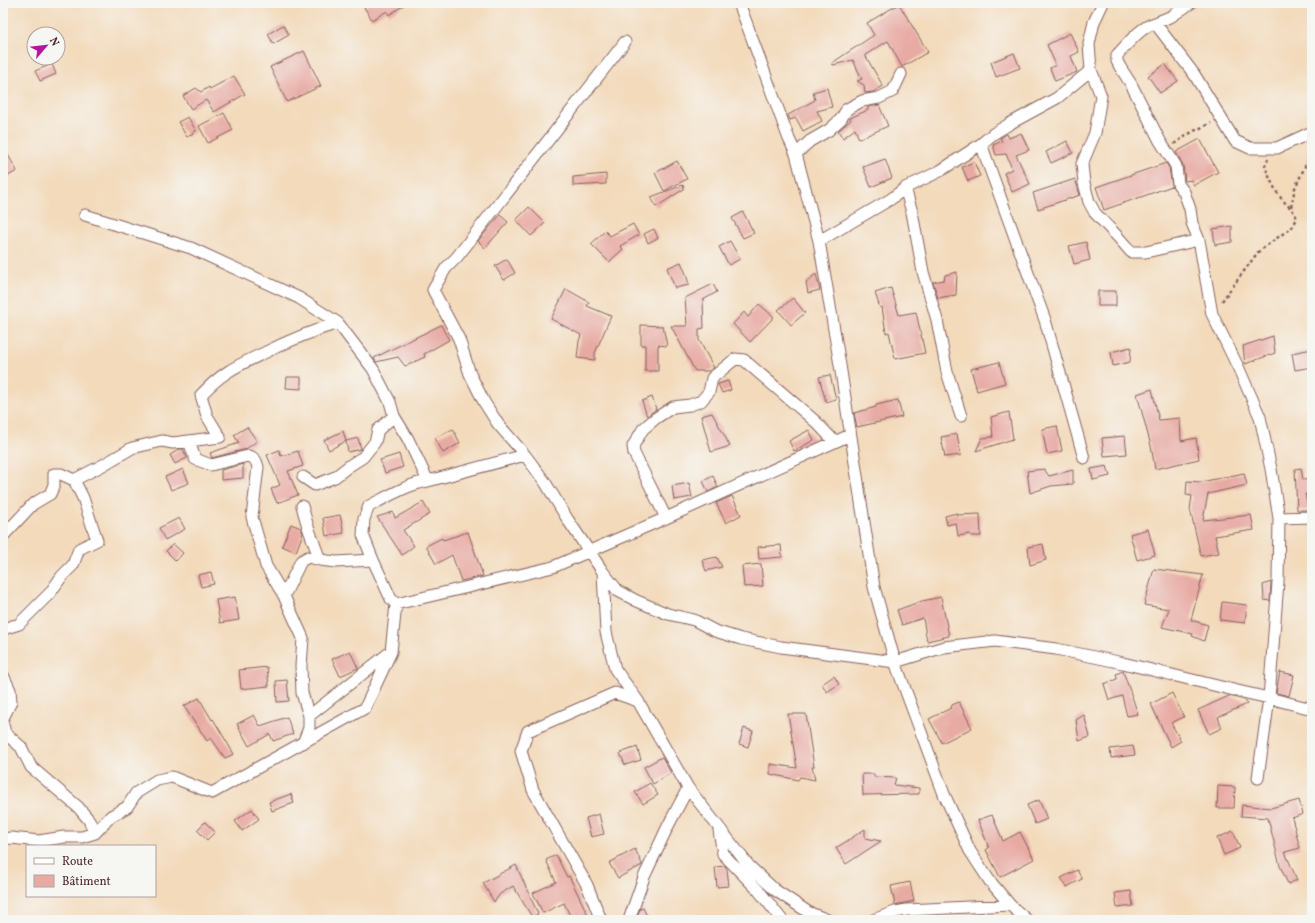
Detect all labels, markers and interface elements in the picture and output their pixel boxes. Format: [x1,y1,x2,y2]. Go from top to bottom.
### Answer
north arrow [26,26,66,66]
text: N [45,35,62,49]
legend [26,845,156,897]
text: Route [62,854,93,870]
text: Bâtiment [62,874,111,890]

